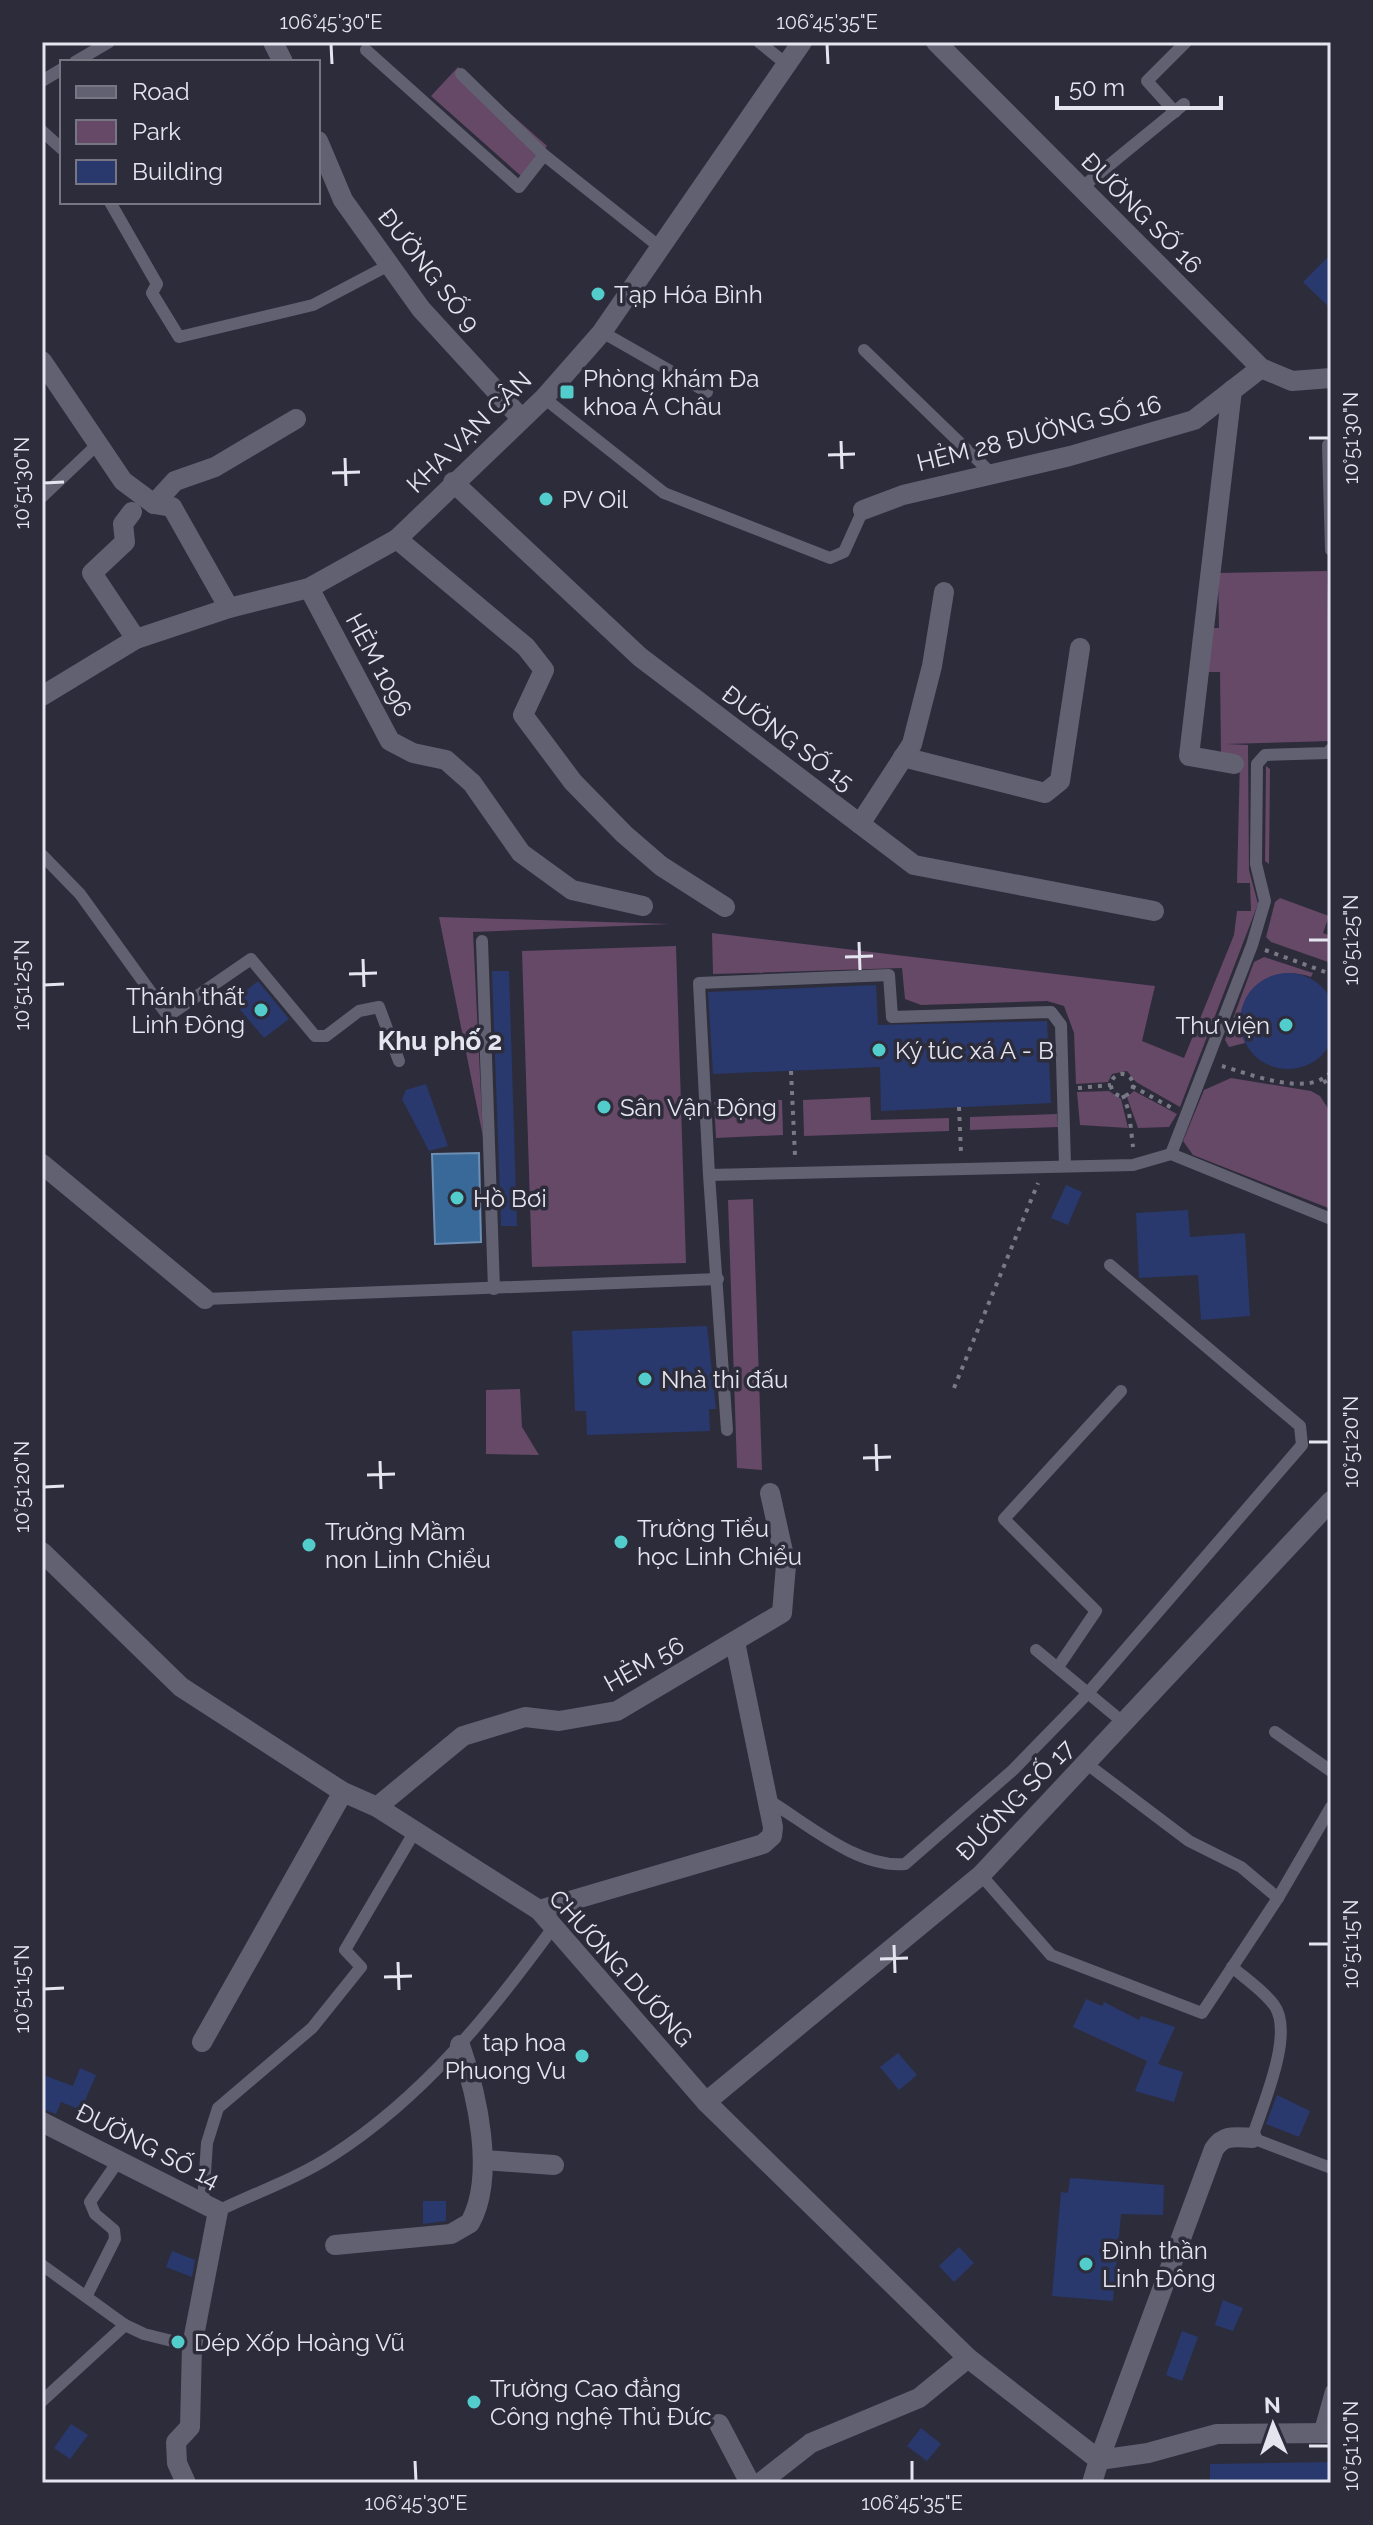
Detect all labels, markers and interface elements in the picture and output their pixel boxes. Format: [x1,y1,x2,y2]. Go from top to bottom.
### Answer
text: 106°45'30"E [280,10,382,34]
text: 106°45'35"E [776,10,878,34]
legend [60,60,320,204]
scale bar [1057,60,1221,110]
text: 50 m [1069,73,1125,102]
text: Road [132,77,190,106]
text: Park [132,117,181,146]
street label: ĐƯỜNG SỐ 16 [1076,146,1209,279]
text: Building [132,157,223,186]
street label: ĐƯỜNG SỐ 9 [372,202,487,337]
place label: Tạp Hóa Bình [614,280,763,309]
marker: Tạp Hóa Bình [589,285,607,303]
place label: Phòng khám Đa khoa Á Châu [583,364,759,421]
street label: KHA VẠN CÂN [401,365,537,499]
marker: Phòng khám Đa khoa Á Châu [558,383,576,401]
street label: HẺM 28 ĐƯỜNG SỐ 16 [913,388,1164,477]
text: 10°51'30"N [1339,392,1363,484]
text: 10°51'30"N [10,437,34,529]
place label: PV Oil [562,485,629,514]
marker: PV Oil [537,490,555,508]
street label: HẺM 1096 [340,608,418,722]
street label: ĐƯỜNG SỐ 15 [716,678,860,797]
text: 10°51'25"N [1339,895,1363,985]
text: 10°51'25"N [10,940,34,1030]
place label: Thánh thất Linh Đông [126,982,245,1039]
marker: Thánh thất Linh Đông [252,1001,270,1019]
place label: Thư viện [1176,1011,1270,1040]
marker: Thư viện [1277,1016,1295,1034]
district label: Khu phố 2 [378,1026,502,1056]
place label: Ký túc xá A - B [895,1036,1054,1065]
marker: Ký túc xá A - B [870,1041,888,1059]
place label: Sân Vận Động [620,1093,777,1122]
marker: Sân Vận Động [595,1098,613,1116]
place label: Hồ Bơi [473,1184,547,1213]
marker: Hồ Bơi [448,1189,466,1207]
place label: Nhà thi đấu [661,1365,788,1394]
marker: Nhà thi đấu [636,1370,654,1388]
text: 10°51'20"N [1339,1396,1363,1488]
text: 10°51'20"N [10,1441,34,1533]
place label: Trường Tiểu học Linh Chiểu [637,1514,802,1571]
place label: Trường Mầm non Linh Chiểu [325,1517,491,1574]
marker: Trường Tiểu học Linh Chiểu [612,1533,630,1551]
marker: Trường Mầm non Linh Chiểu [300,1536,318,1554]
street label: HẺM 56 [599,1630,689,1698]
street label: ĐƯỜNG SỐ 17 [949,1733,1080,1867]
street label: CHƯƠNG DƯƠNG [543,1884,699,2052]
text: 10°51'15"N [1339,1899,1363,1989]
text: 10°51'15"N [10,1944,34,2034]
place label: tap hoa Phuong Vu [445,2028,566,2085]
marker: tap hoa Phuong Vu [573,2047,591,2065]
street label: ĐƯỜNG SỐ 14 [71,2096,225,2195]
place label: Đình thần Linh Đông [1102,2236,1216,2293]
marker: Đình thần Linh Đông [1077,2255,1095,2273]
place label: Dép Xốp Hoàng Vũ [194,2328,405,2357]
marker: Dép Xốp Hoàng Vũ [169,2333,187,2351]
place label: Trường Cao đẳng Công nghệ Thủ Đức [490,2374,712,2431]
north arrow [1233,2385,1313,2465]
text: N [1263,2392,1281,2418]
marker: Trường Cao đẳng Công nghệ Thủ Đức [465,2393,483,2411]
text: 10°51'10"N [1339,2401,1363,2491]
text: 106°45'30"E [365,2491,467,2515]
text: 106°45'35"E [861,2491,963,2515]

